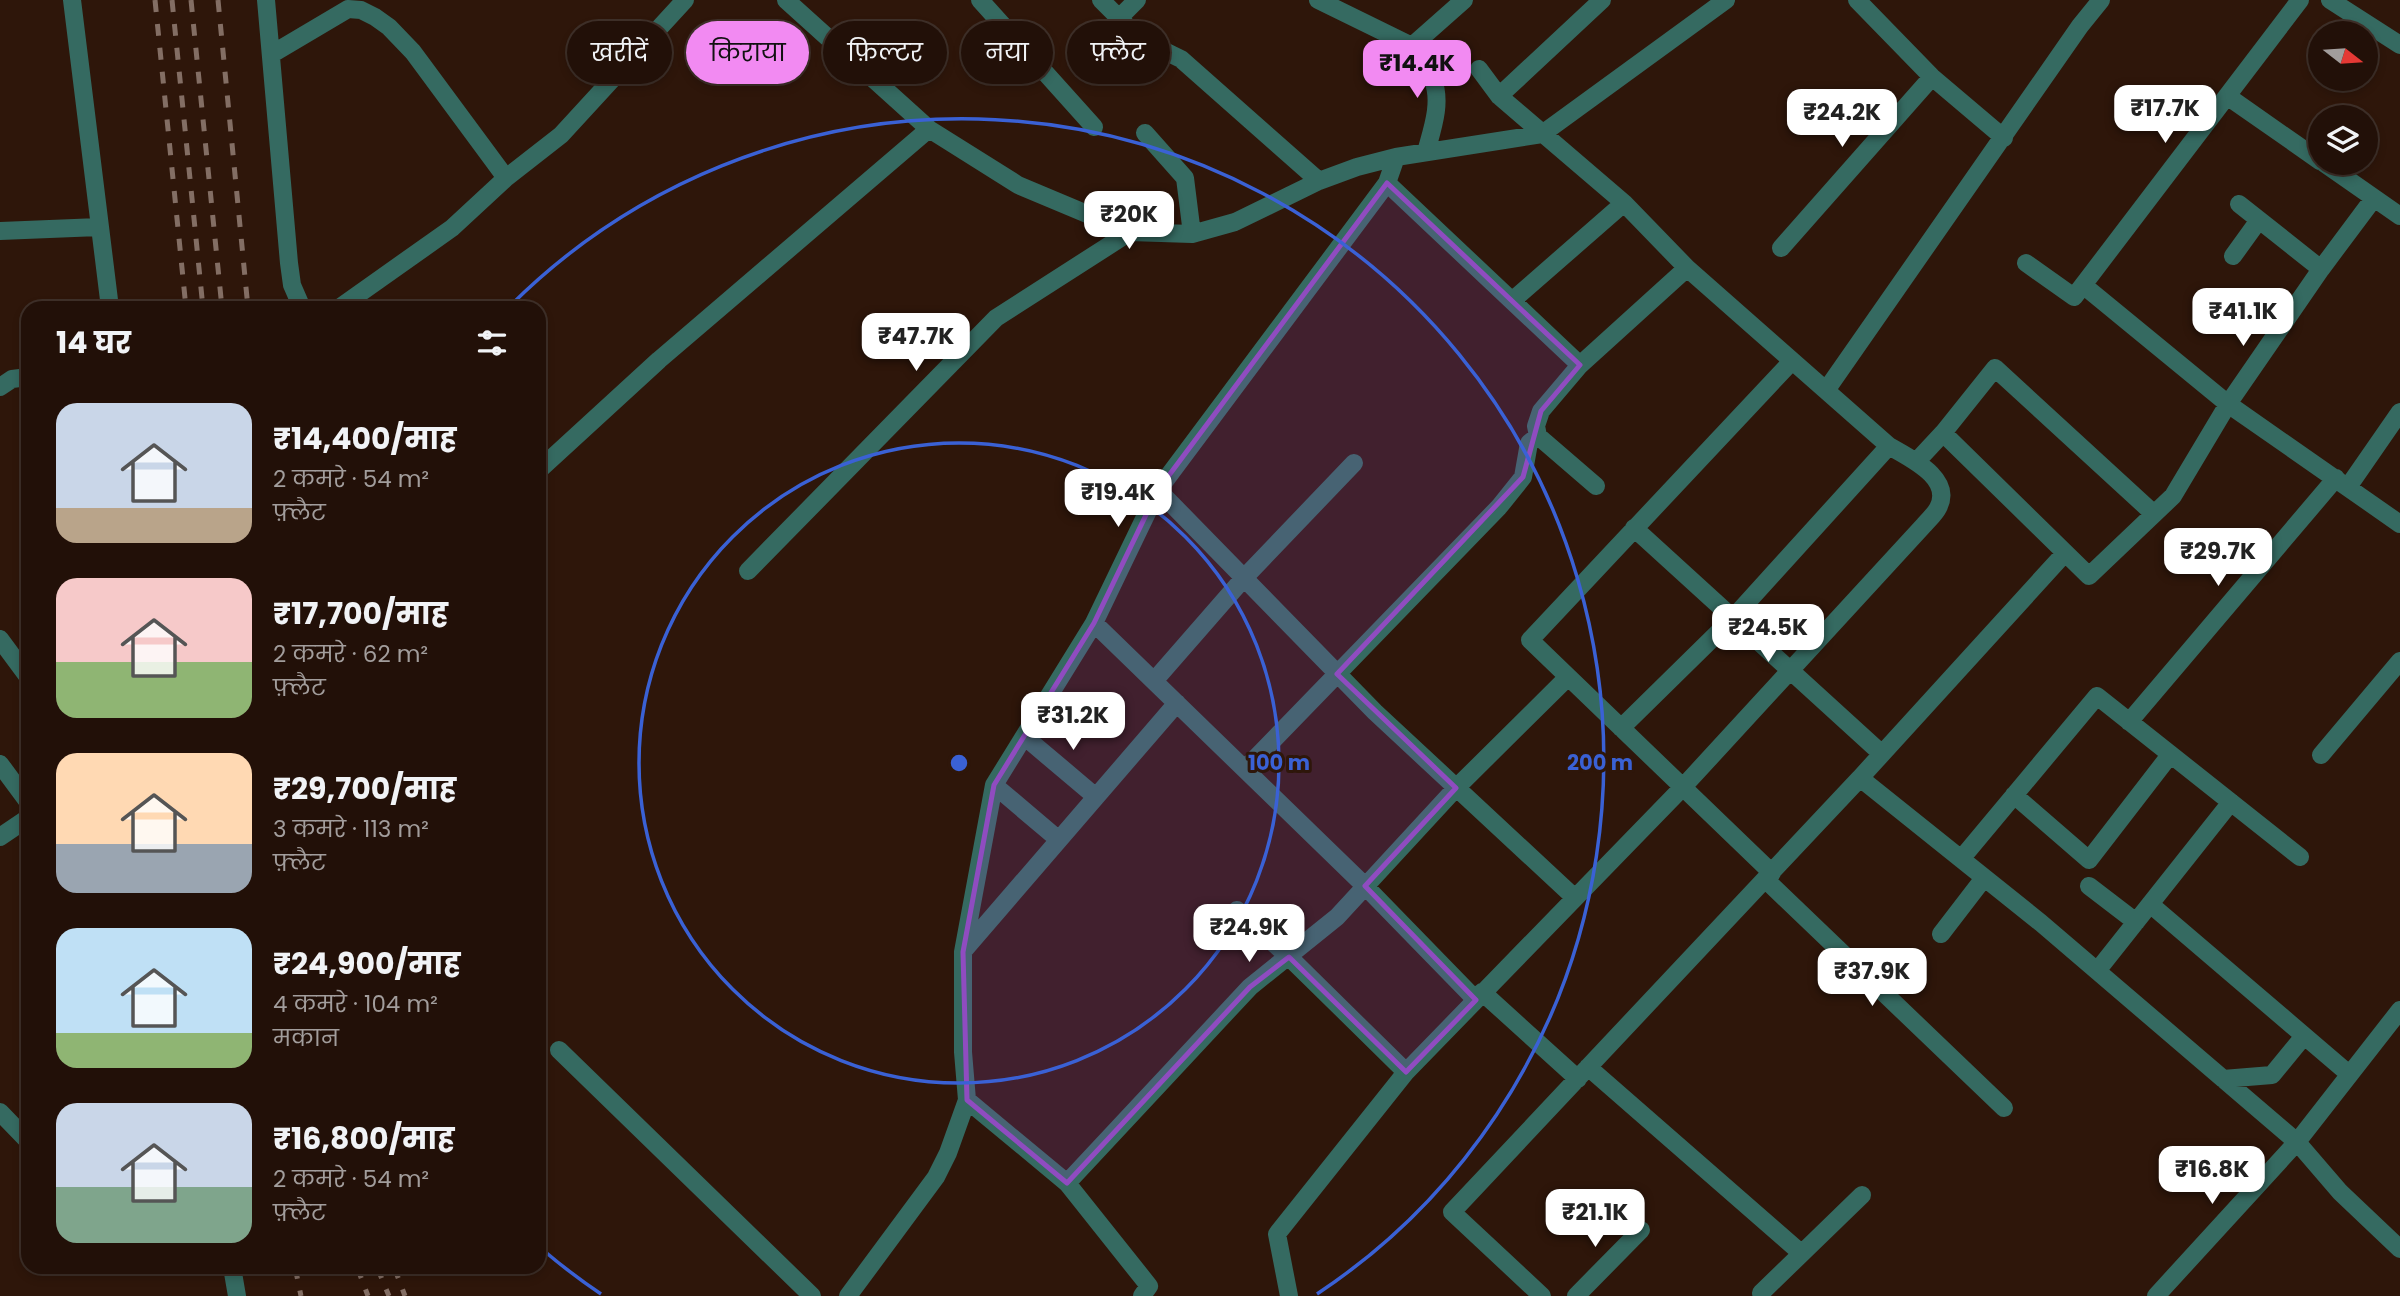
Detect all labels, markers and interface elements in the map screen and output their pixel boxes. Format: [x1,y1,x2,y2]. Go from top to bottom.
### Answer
chip: खरीदें [567,21,672,84]
chip: किराया [686,21,809,84]
chip: फ़िल्टर [823,21,947,84]
chip: नया [961,21,1053,84]
chip: फ़्लैट [1067,21,1170,84]
north arrow [2308,21,2378,91]
map controls [2308,21,2378,175]
pin: ₹14.4K [1360,41,1474,100]
text: ₹14.4K [1379,47,1455,79]
pin: ₹17.7K [2108,86,2222,145]
pin: ₹24.2K [1785,90,1899,149]
text: ₹17.7K [2130,92,2200,124]
text: ₹24.2K [1803,96,1881,128]
button: layers [2308,105,2378,175]
pin: ₹20K [1088,191,1170,251]
text: ₹20K [1100,198,1158,230]
pin: ₹41.1K [2186,288,2300,348]
text: ₹41.1K [2208,295,2278,327]
pin: ₹47.7K [859,314,973,373]
text: ₹47.7K [878,320,954,352]
text: 14 घर [56,321,131,364]
icon: filters [473,324,511,362]
text: ₹14,400/माह [273,417,457,460]
icon: home [112,431,196,515]
text: 2 कमरे · 54 m² [273,463,429,495]
pin: ₹19.4K [1061,470,1175,529]
text: ₹19.4K [1081,476,1155,508]
text: फ़्लैट [273,497,326,529]
pin: ₹29.7K [2161,528,2275,588]
text: ₹29.7K [2180,535,2256,567]
text: ₹17,700/माह [273,592,448,635]
pin: ₹24.5K [1711,604,1825,664]
icon: home [112,606,196,690]
text: ₹24.5K [1728,611,1808,643]
text: 2 कमरे · 62 m² [273,638,428,670]
text: फ़्लैट [273,672,326,704]
pin: ₹31.2K [1016,692,1130,752]
text: ₹31.2K [1037,699,1109,731]
text: 100 m [1248,748,1310,777]
text: 200 m [1567,748,1633,777]
centre of rings [947,751,971,775]
text: ₹29,700/माह [273,767,456,810]
icon: home [112,781,196,865]
text: 3 कमरे · 113 m² [273,813,429,845]
text: फ़्लैट [273,847,326,879]
pin: ₹24.9K [1192,904,1306,964]
text: ₹24.9K [1209,911,1289,943]
text: ₹24,900/माह [273,942,461,985]
pin: ₹37.9K [1815,948,1929,1008]
text: ₹37.9K [1834,955,1910,987]
icon: home [112,956,196,1040]
text: 4 कमरे · 104 m² [273,988,438,1020]
text: मकान [273,1022,339,1054]
text: ₹16,800/माह [273,1117,455,1160]
icon: home [112,1131,196,1215]
pin: ₹16.8K [2155,1146,2269,1206]
text: ₹16.8K [2175,1153,2249,1185]
text: 2 कमरे · 54 m² [273,1163,429,1195]
pin: ₹21.1K [1538,1190,1652,1249]
text: ₹21.1K [1562,1196,1628,1228]
text: फ़्लैट [273,1197,326,1229]

